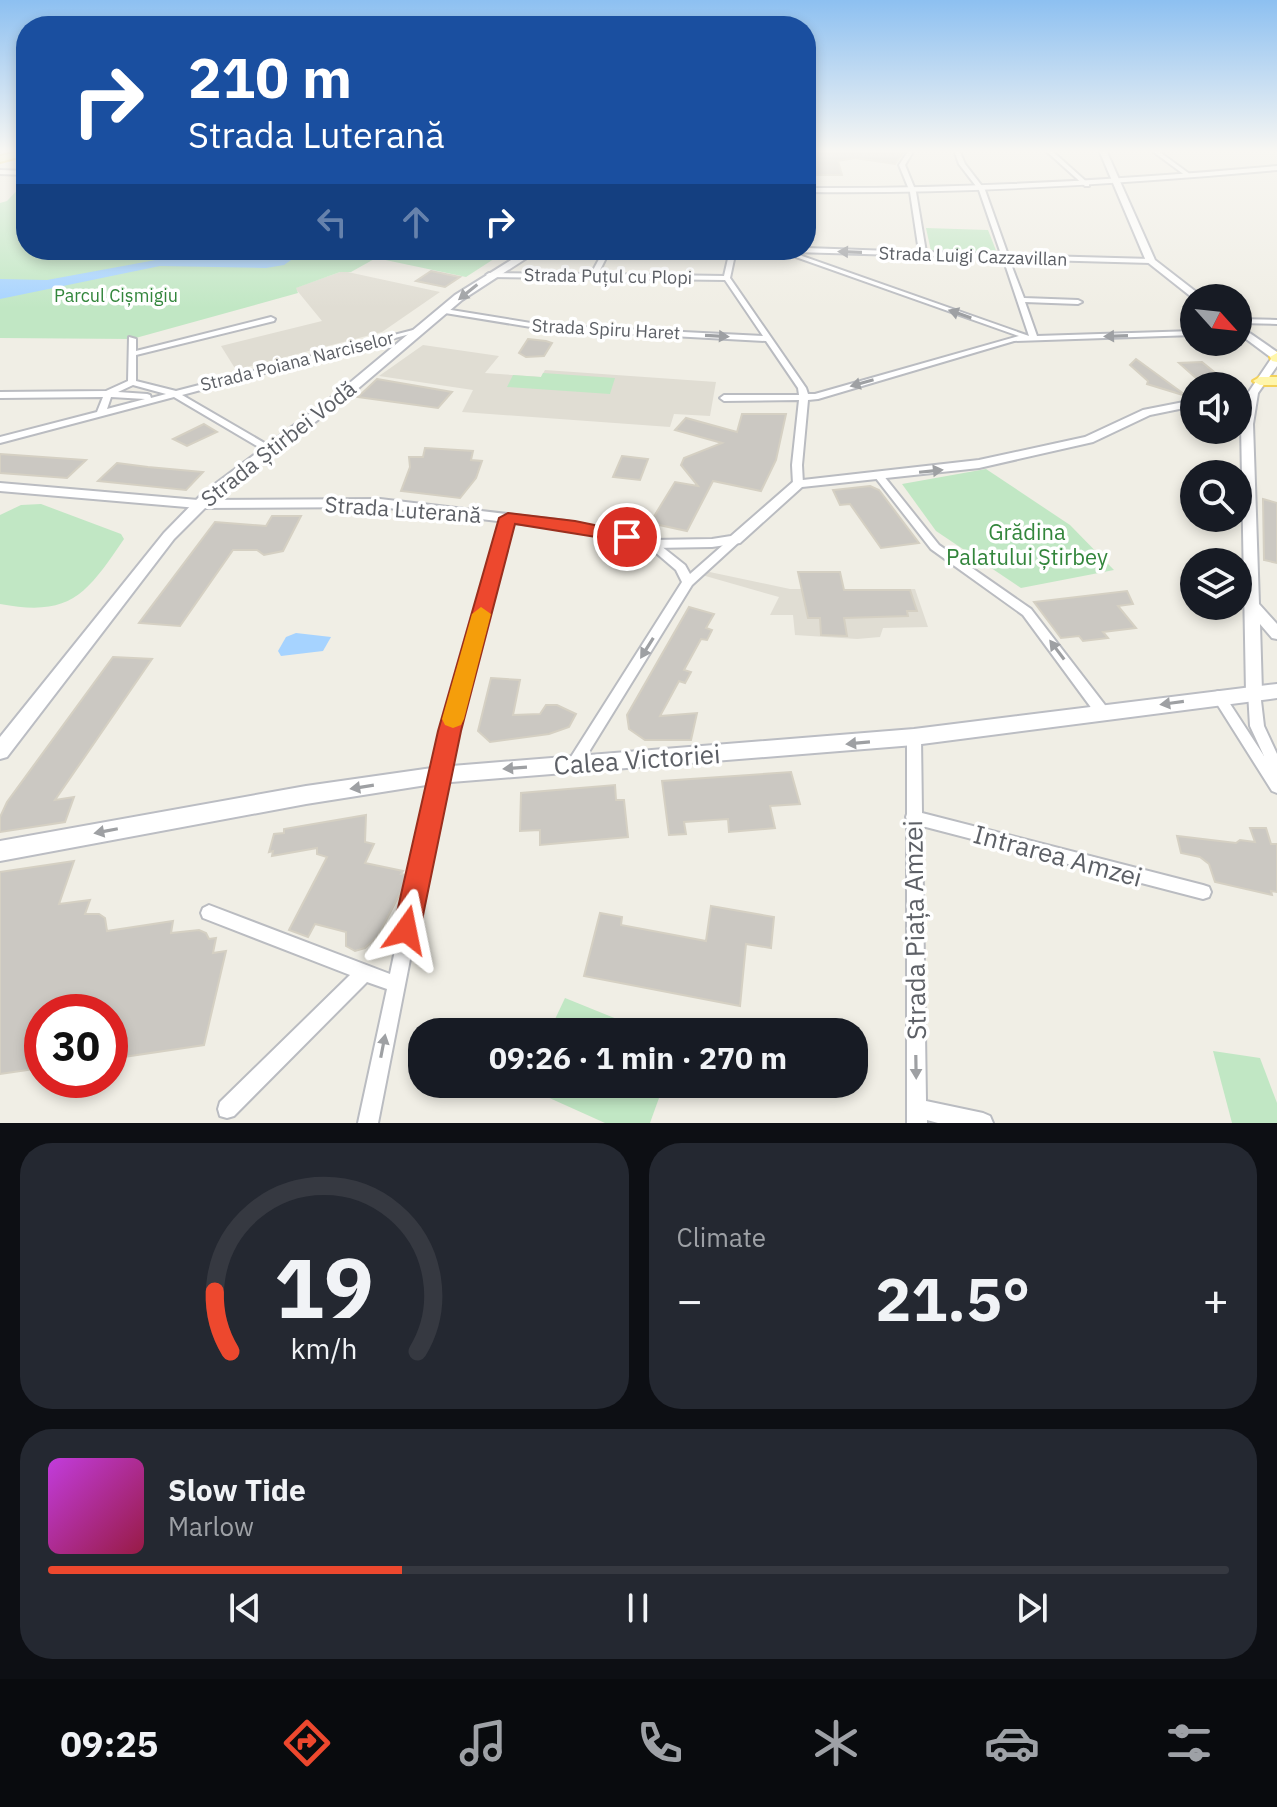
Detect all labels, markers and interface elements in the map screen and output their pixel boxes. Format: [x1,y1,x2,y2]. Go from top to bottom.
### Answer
text: 210 m [188,41,352,113]
icon: right [56,48,160,152]
text: Strada Luterană [188,111,445,158]
icon: left [310,200,354,244]
icon: ahead [394,200,438,244]
icon: right [478,200,522,244]
street label: Strada Luigi Cazzavillan [878,241,1068,271]
one-way arrow [837,245,862,258]
street label: Strada Puțul cu Plopi [524,263,692,289]
one-way arrow [458,283,478,299]
park label: Parcul Cișmigiu [54,284,178,307]
north arrow [1180,284,1252,356]
map controls [1180,284,1252,620]
one-way arrow [947,307,971,319]
street label: Strada Spiru Haret [531,314,681,344]
street label: Strada Poiana Narciselor [198,326,397,396]
one-way arrow [1103,329,1128,342]
one-way arrow [705,330,730,343]
button: sound [1180,372,1252,444]
street label: Strada Știrbei Vodă [195,373,362,513]
one-way arrow [850,377,874,390]
button: search [1180,460,1252,532]
one-way arrow [919,465,944,478]
street label: Strada Luterană [324,489,483,529]
pin [593,503,661,571]
icon: arrive [605,515,649,559]
park label: Grădina Palatului Știrbey [946,517,1108,571]
button: layers [1180,548,1252,620]
one-way arrow [640,637,654,659]
one-way arrow [1049,640,1065,660]
one-way arrow [1159,697,1184,710]
street label: Calea Victoriei [552,736,722,782]
one-way arrow [845,736,870,749]
one-way arrow [502,762,527,775]
one-way arrow [350,781,375,793]
street label: Intrarea Amzei [970,816,1146,894]
street label: Strada Piața Amzei [895,820,933,1040]
one-way arrow [93,826,118,838]
position arrow [364,888,448,972]
speed limit sign: 30 [24,994,128,1098]
one-way arrow [377,1034,390,1059]
text: 09:26 · 1 min · 270 m [489,1038,787,1077]
one-way arrow [910,1055,922,1080]
text: Climate [677,1220,766,1254]
text: 19 [274,1233,374,1341]
text: 21.5° [875,1259,1030,1338]
text: − [677,1271,703,1328]
text: + [1203,1271,1229,1328]
text: km/h [291,1330,358,1367]
text: Slow Tide [168,1470,306,1509]
text: Marlow [168,1509,254,1543]
icon: previous [223,1586,267,1630]
icon: pause [616,1586,660,1630]
icon: next [1010,1586,1054,1630]
icon: directions [279,1715,335,1771]
icon: music [455,1715,511,1771]
icon: phone [632,1715,688,1771]
icon: climate [808,1715,864,1771]
icon: car [984,1715,1040,1771]
icon: filters [1161,1715,1217,1771]
text: 09:25 [60,1720,158,1767]

